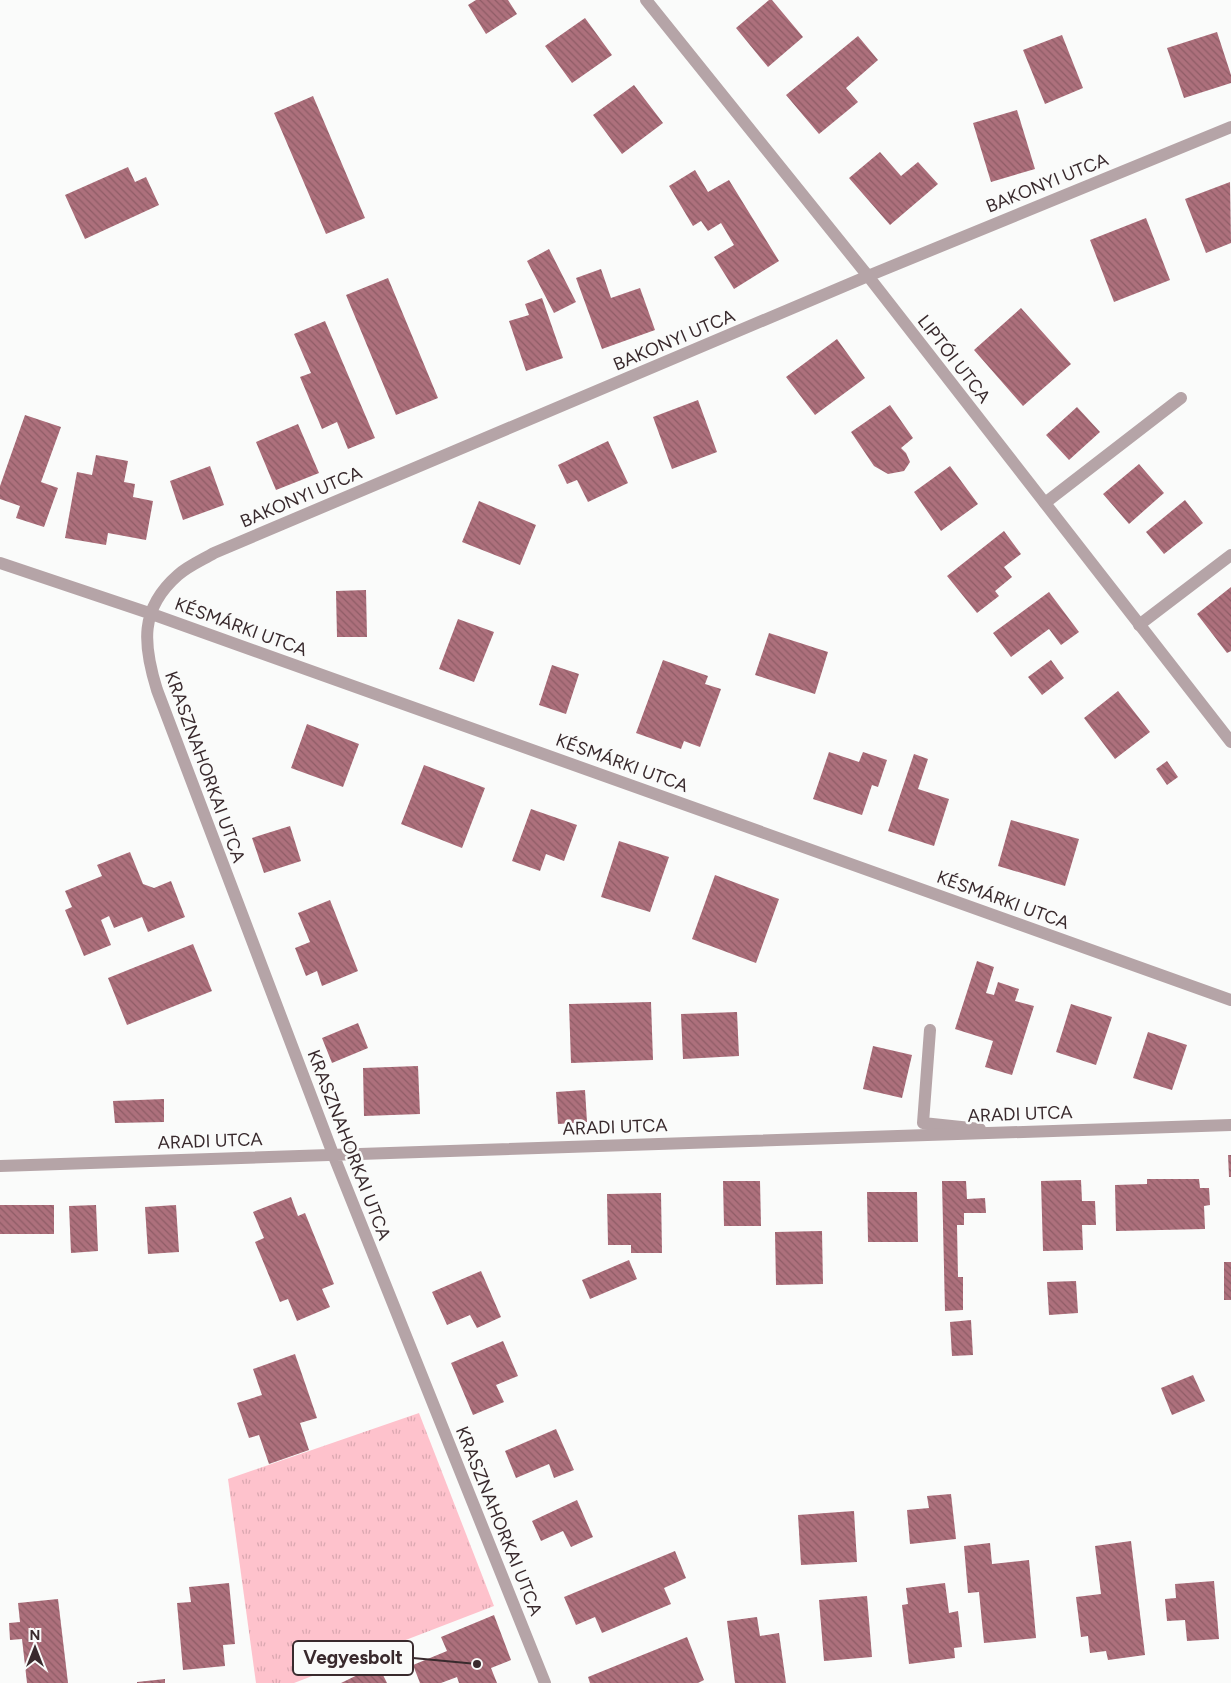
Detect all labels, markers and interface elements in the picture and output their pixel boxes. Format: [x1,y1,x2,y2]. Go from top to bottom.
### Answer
street label: BAKONYI UTCA [983,148,1111,218]
street label: BAKONYI UTCA [610,304,738,376]
street label: LIPTÓI UTCA [913,311,995,407]
street label: BAKONYI UTCA [237,461,365,533]
street label: KÉSMÁRKI UTCA [172,593,310,661]
street label: KRASZNAHORKAI UTCA [160,668,250,866]
street label: KÉSMÁRKI UTCA [553,729,691,797]
street label: KÉSMÁRKI UTCA [934,866,1072,934]
street label: KRASZNAHORKAI UTCA [303,1047,395,1243]
street label: ARADI UTCA [967,1101,1073,1127]
street label: ARADI UTCA [562,1114,668,1140]
street label: ARADI UTCA [157,1128,263,1154]
street label: KRASZNAHORKAI UTCA [451,1423,547,1619]
north arrow [10,1623,60,1673]
text: N [30,1627,40,1644]
callout: Vegyesbolt [293,1641,413,1675]
text: Vegyesbolt [303,1646,403,1669]

